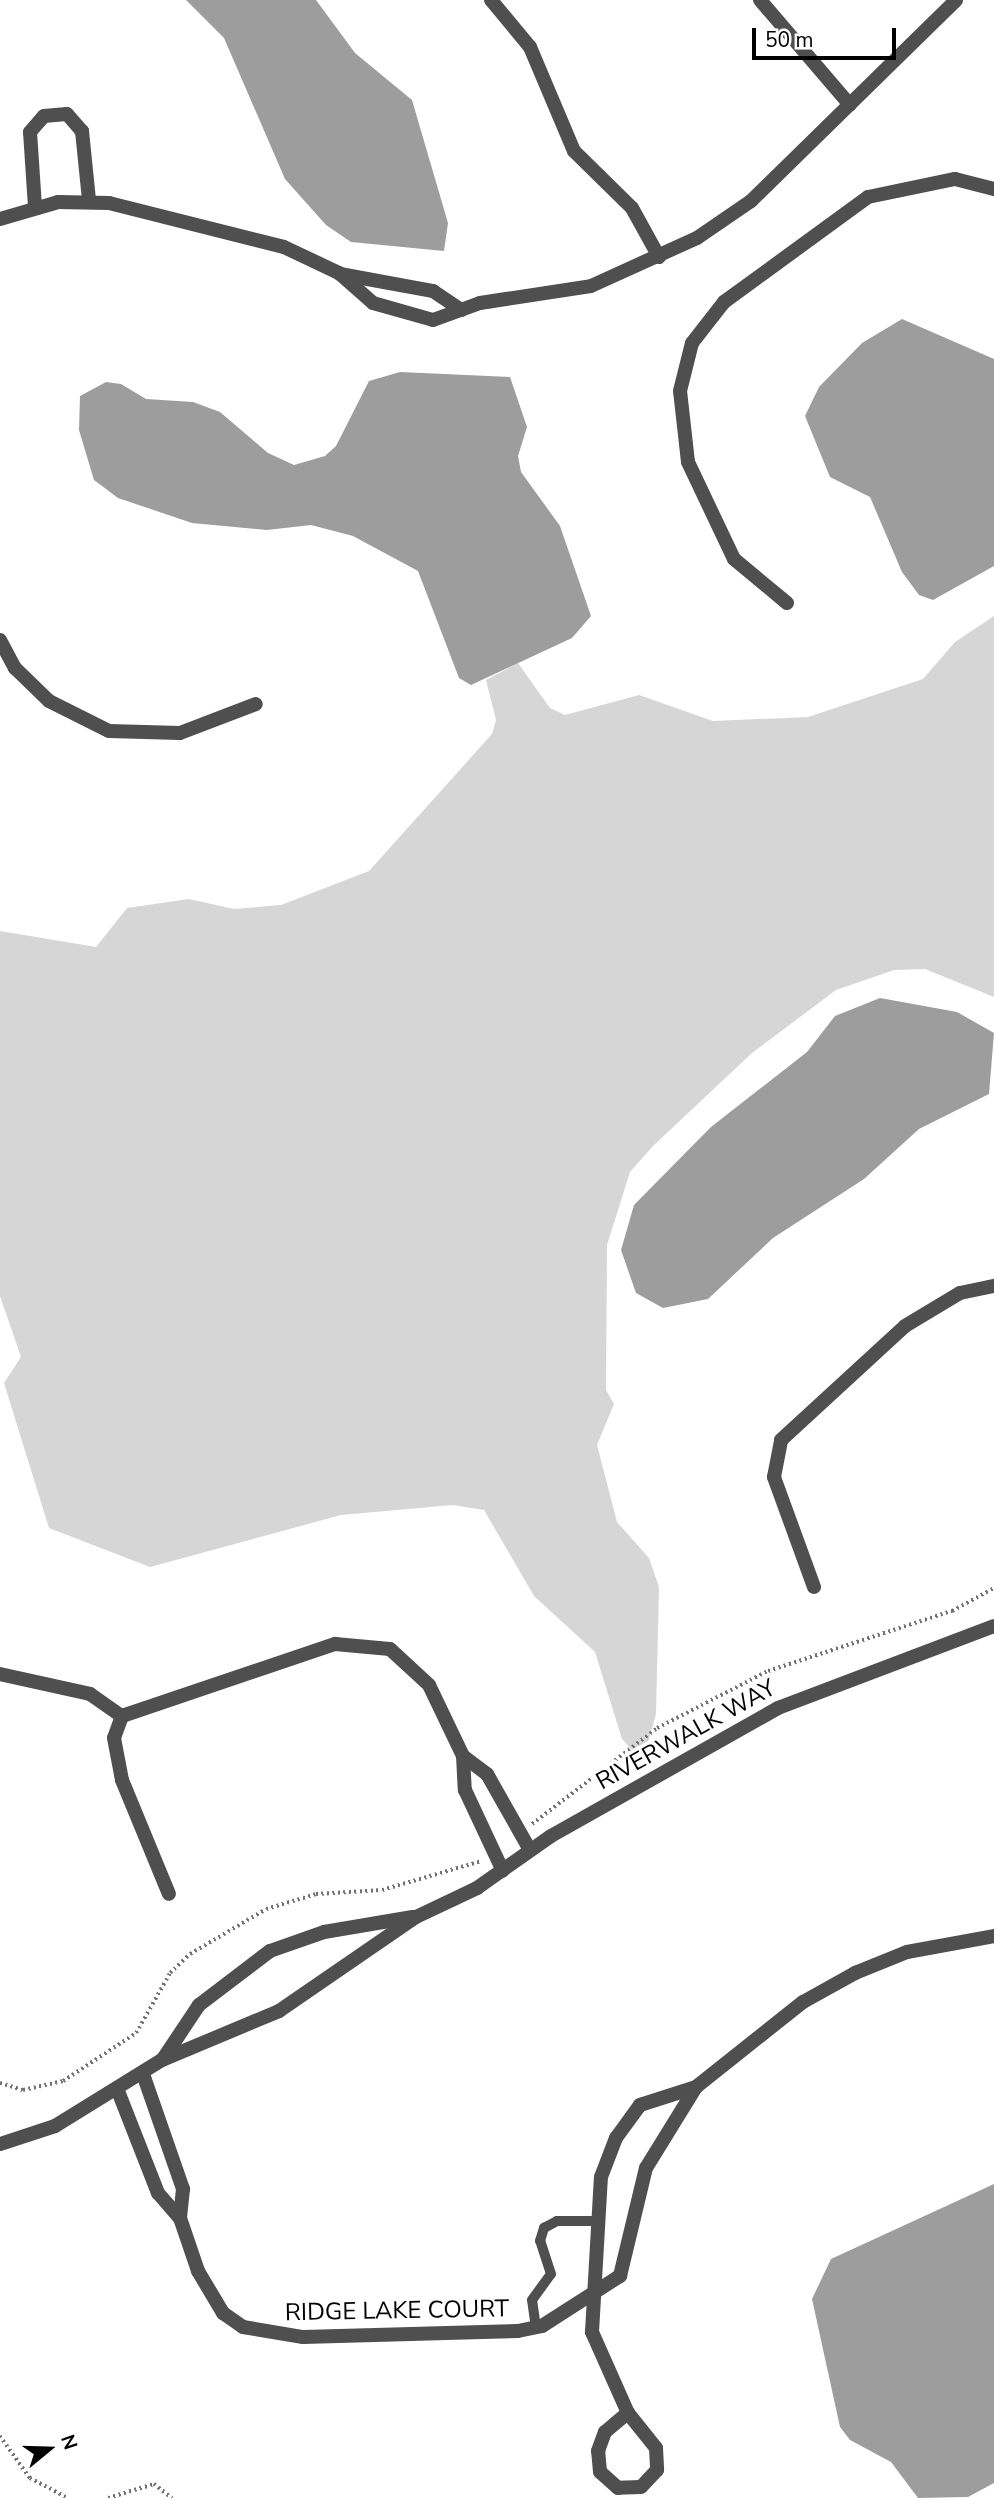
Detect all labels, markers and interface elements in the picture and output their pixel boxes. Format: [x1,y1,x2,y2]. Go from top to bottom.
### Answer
scale bar [756,14,900,58]
text: 50 m [765,26,814,54]
street label: RIVERWALK WAY [591,1674,781,1796]
street label: RIDGE LAKE COURT [285,2295,509,2327]
north arrow [14,2414,84,2484]
text: N [54,2431,83,2453]

